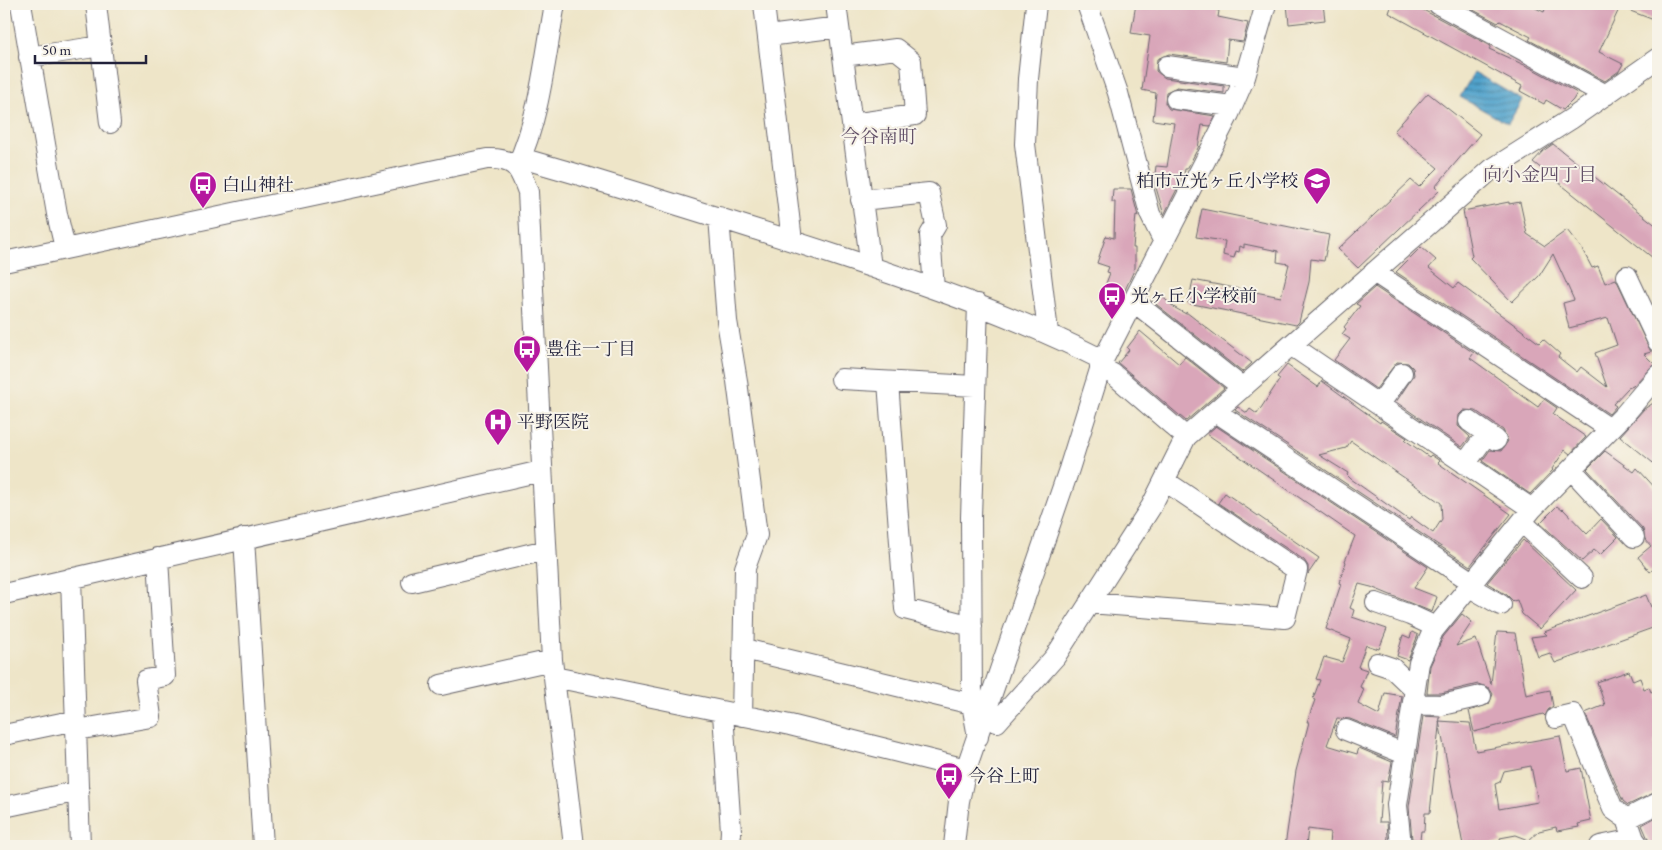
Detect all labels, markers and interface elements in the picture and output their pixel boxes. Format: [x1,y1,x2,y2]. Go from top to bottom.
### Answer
scale bar [35,32,146,64]
text: 50 m [42,40,71,59]
district label: 今谷南町 [841,124,917,149]
district label: 向小金四丁目 [1483,162,1597,187]
school or university icon: 柏市立光ヶ丘小学校 [1302,166,1332,205]
place label: 柏市立光ヶ丘小学校 [1136,169,1298,192]
bus stop icon: 白山神社 [188,170,218,209]
place label: 白山神社 [222,173,294,196]
bus stop icon: 光ヶ丘小学校前 [1097,281,1127,320]
place label: 光ヶ丘小学校前 [1131,284,1257,307]
bus stop icon: 豊住一丁目 [512,334,542,373]
place label: 豊住一丁目 [546,337,636,360]
hospital icon: 平野医院 [483,407,513,446]
place label: 平野医院 [517,410,589,433]
bus stop icon: 今谷上町 [934,761,964,800]
place label: 今谷上町 [968,764,1040,787]

